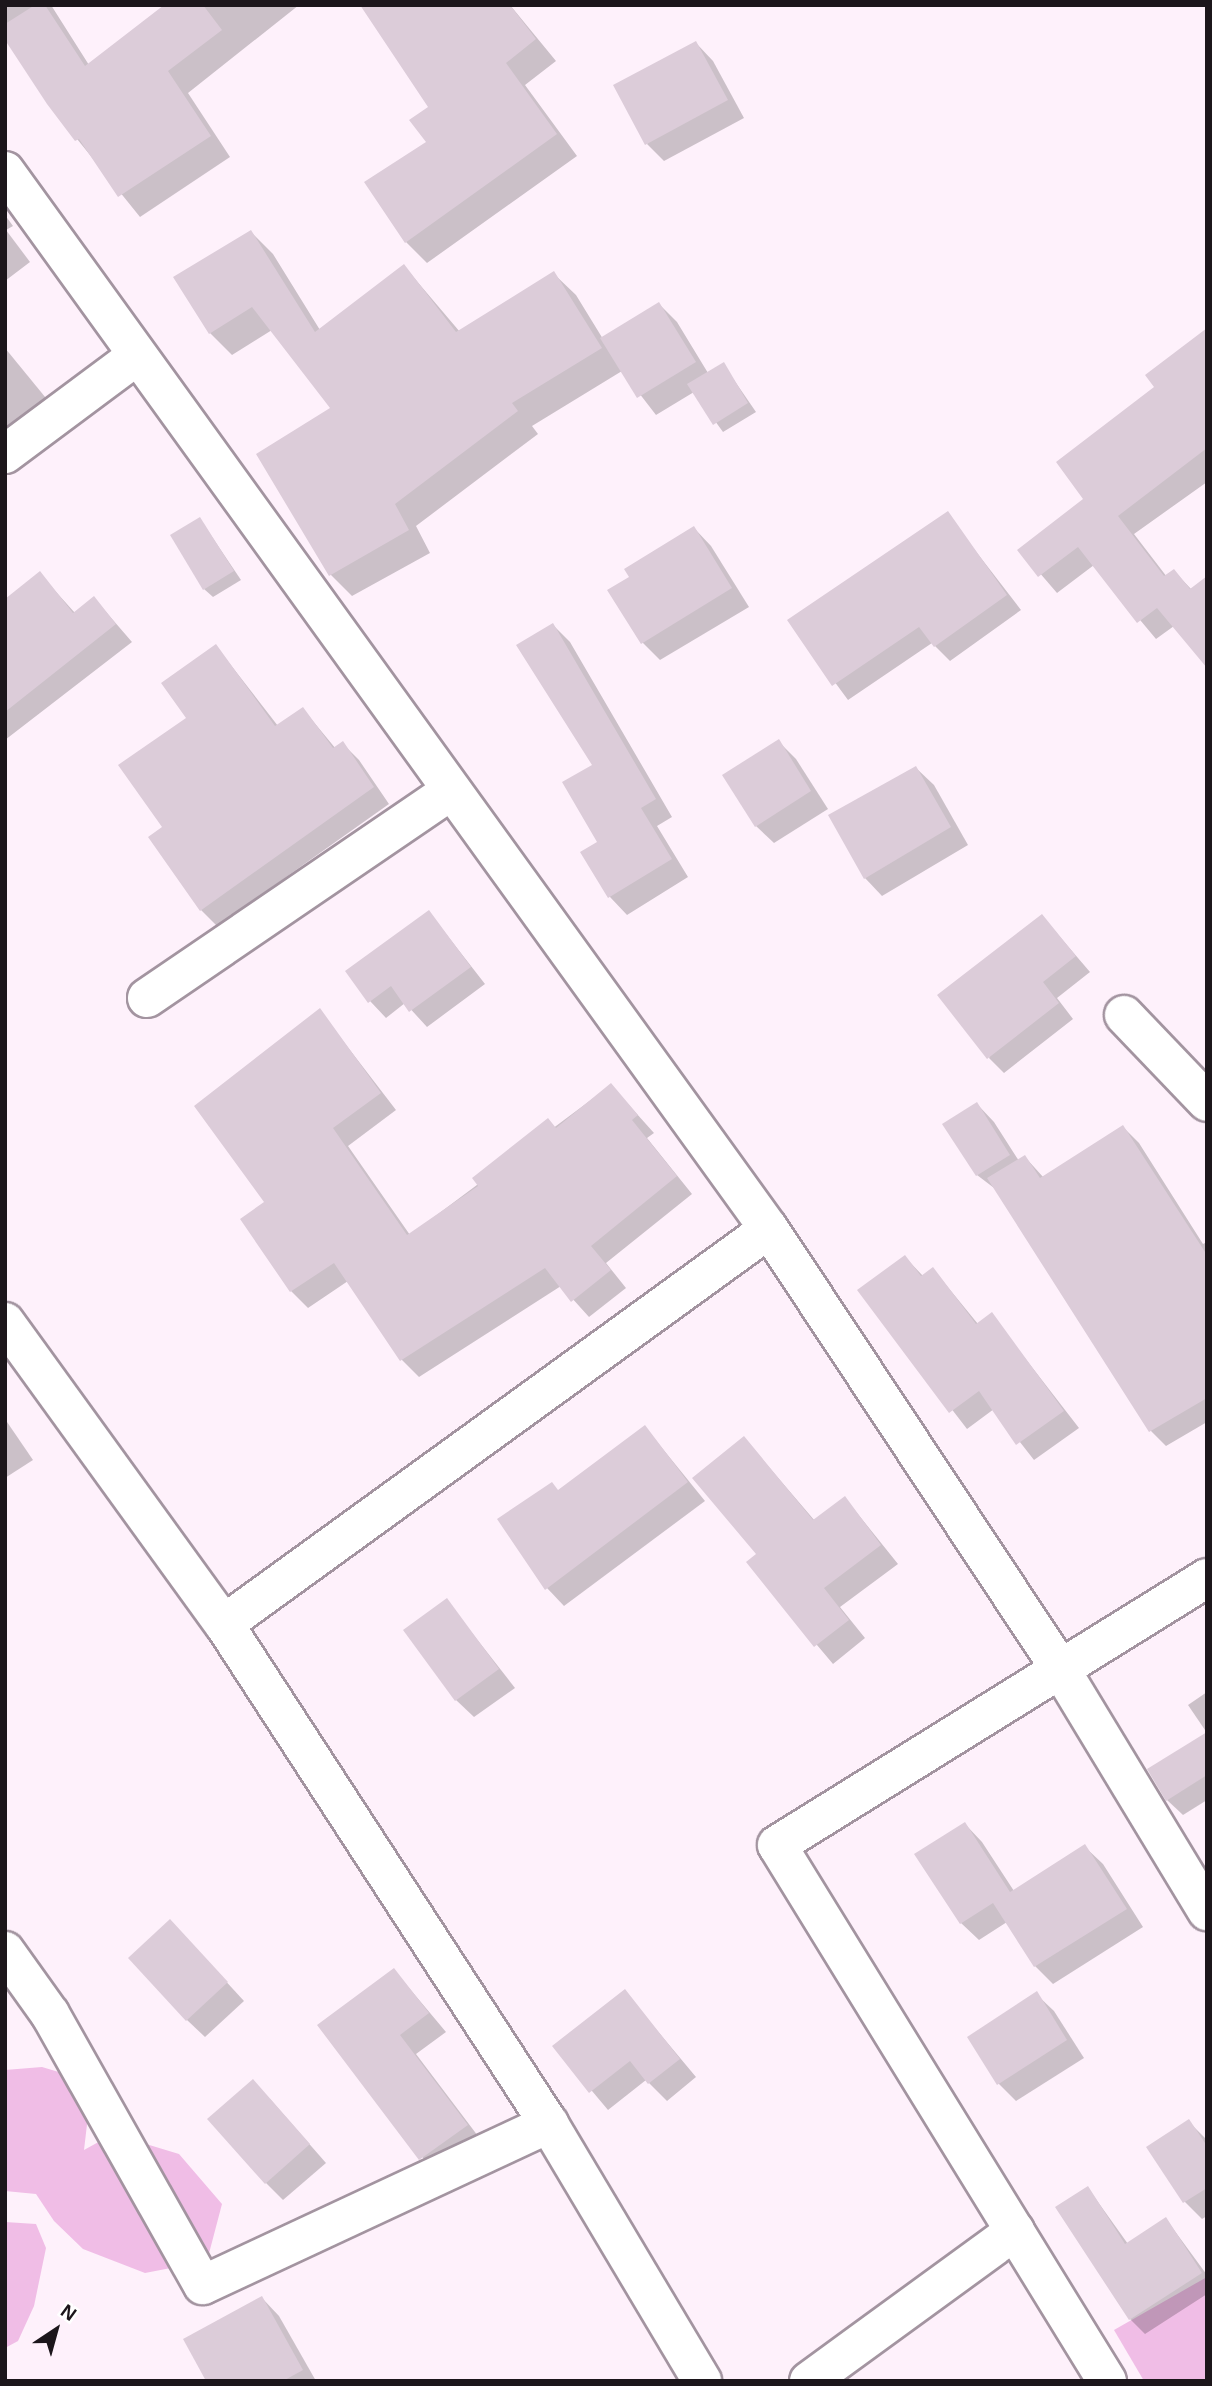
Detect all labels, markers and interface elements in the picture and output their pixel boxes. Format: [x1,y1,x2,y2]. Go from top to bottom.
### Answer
north arrow [21,2295,91,2365]
text: N [57,2300,80,2325]

